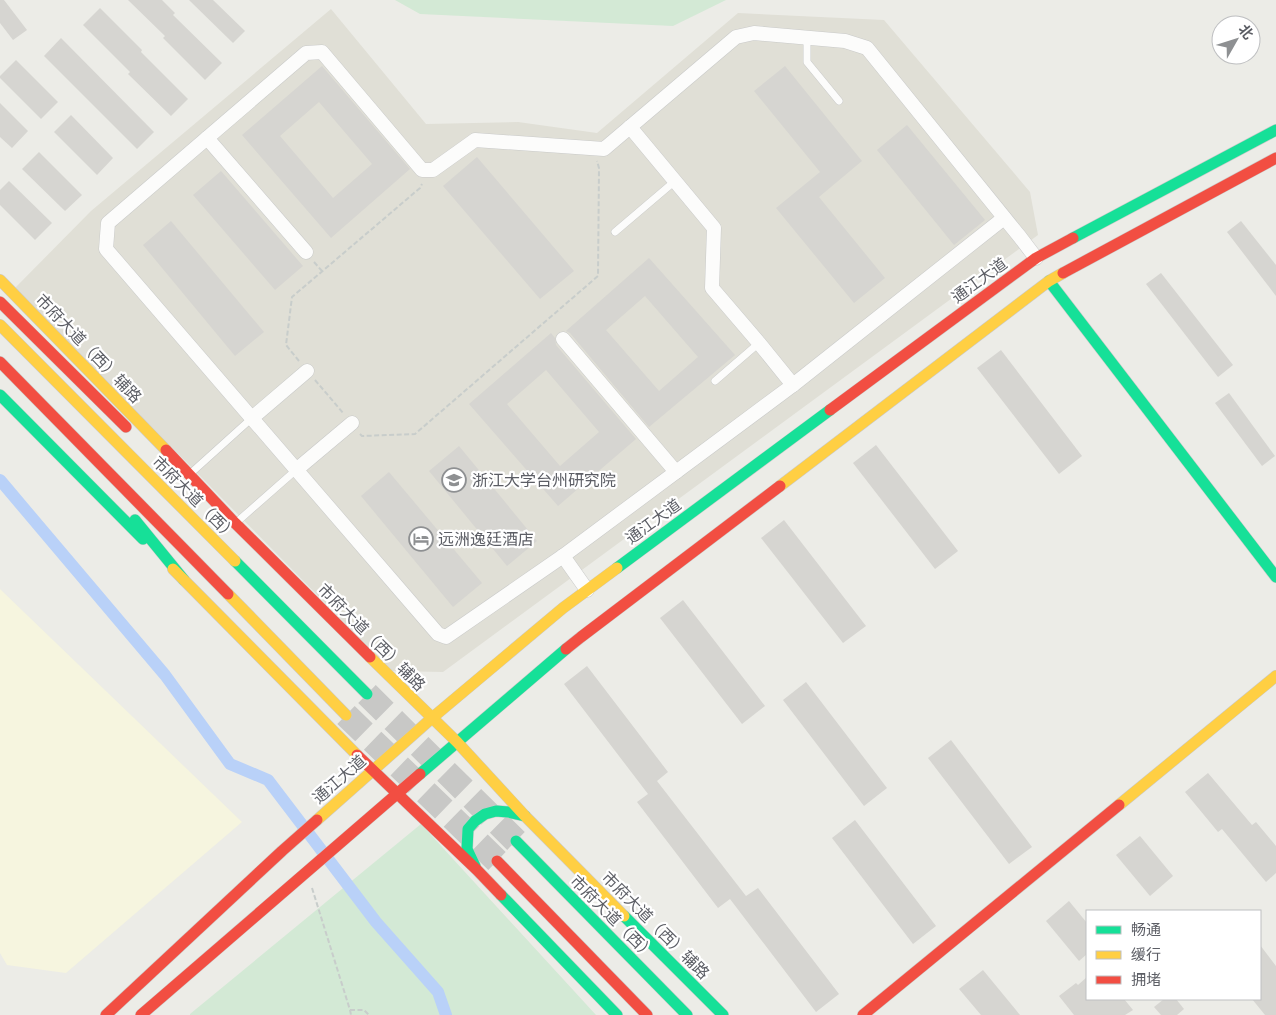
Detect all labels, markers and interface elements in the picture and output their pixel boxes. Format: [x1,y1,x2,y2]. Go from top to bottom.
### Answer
north arrow [1211,15,1261,65]
text: 北 [1235,21,1258,43]
street label: 通江大道 [947,252,1011,308]
street label: 市府大道（西）辅路 [31,289,147,407]
street label: 市府大道（西） [148,451,242,545]
school or university icon: 浙江大学台州研究院 [441,467,467,493]
place label: 浙江大学台州研究院 [472,469,616,491]
street label: 通江大道 [621,493,685,549]
hotel icon: 远洲逸廷酒店 [408,526,434,552]
place label: 远洲逸廷酒店 [438,528,534,550]
street label: 市府大道（西）辅路 [313,578,431,696]
street label: 通江大道 [308,750,370,808]
street label: 市府大道（西）辅路 [597,866,715,984]
street label: 市府大道（西） [566,870,660,964]
legend [1086,910,1261,1000]
text: 畅通 [1131,919,1161,940]
text: 缓行 [1131,944,1161,965]
text: 拥堵 [1131,969,1161,990]

